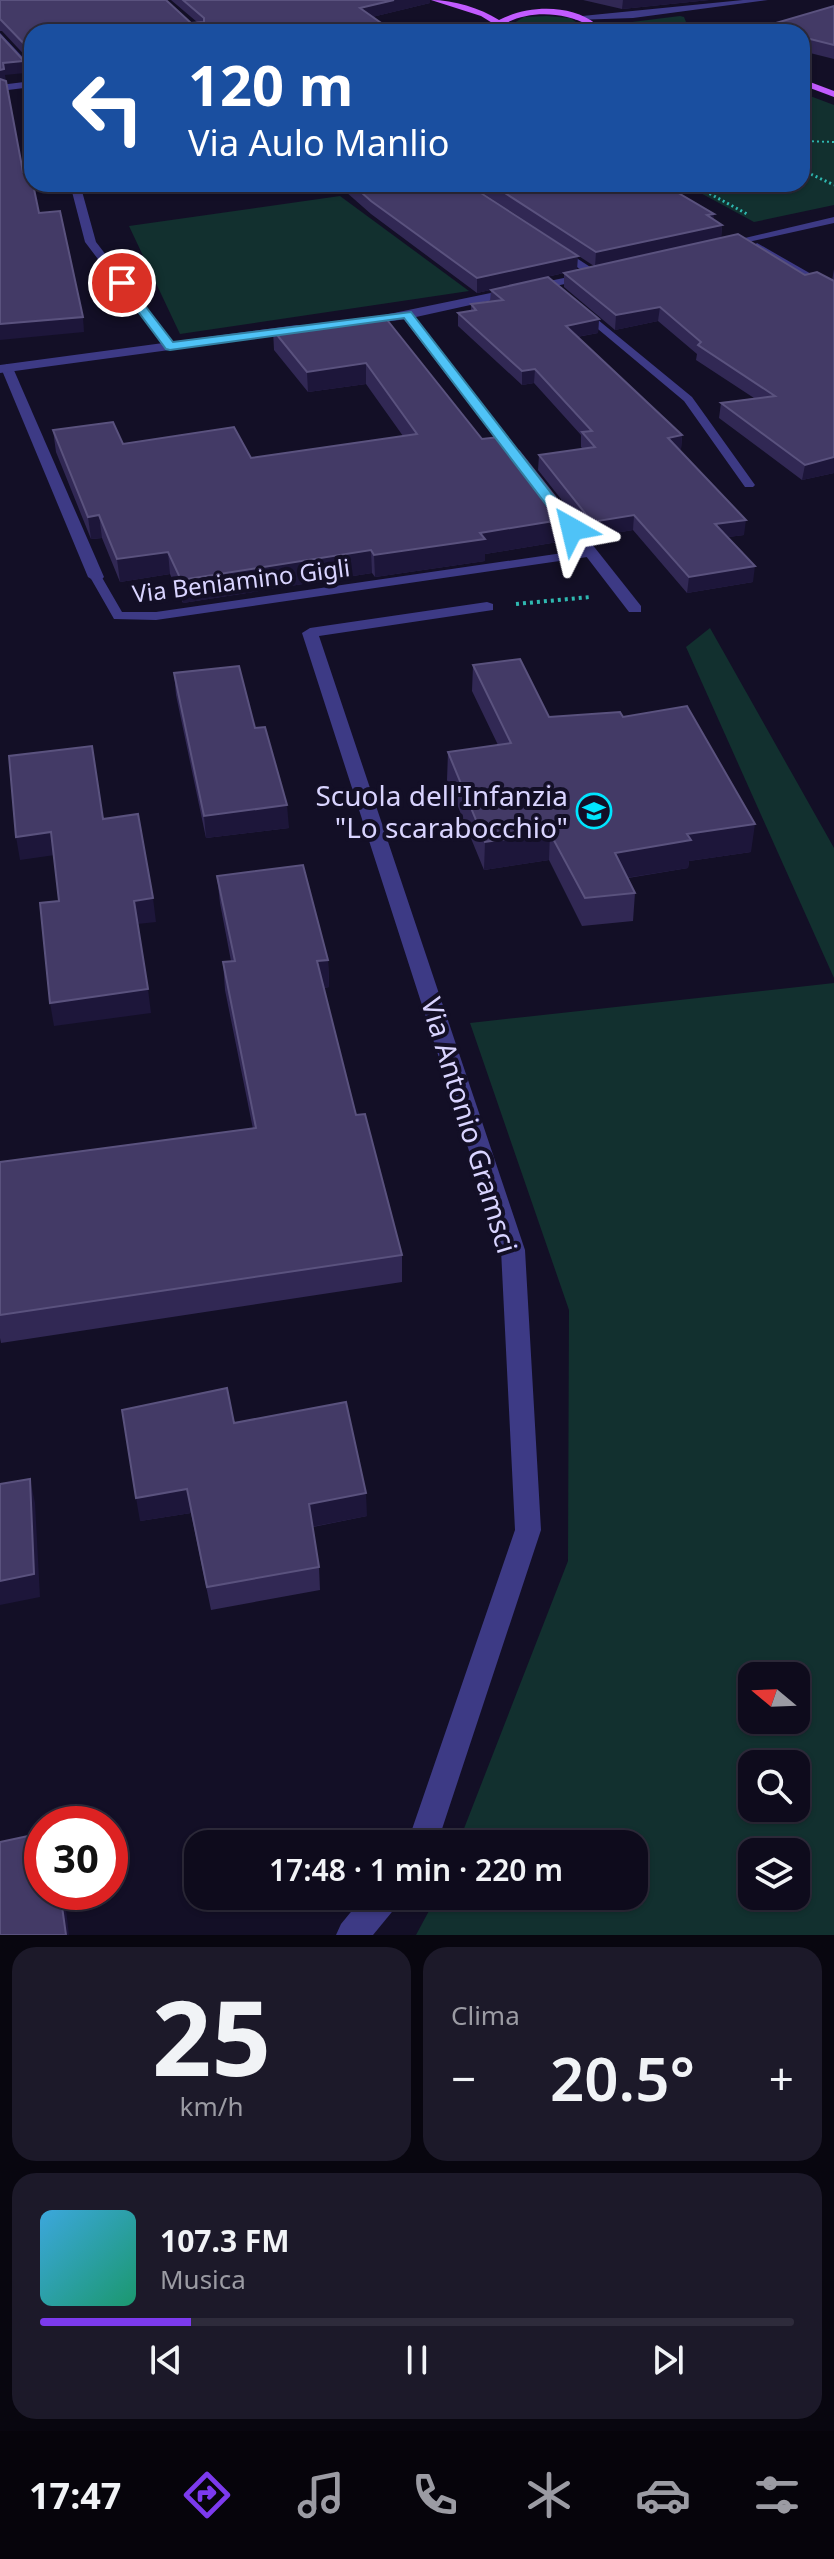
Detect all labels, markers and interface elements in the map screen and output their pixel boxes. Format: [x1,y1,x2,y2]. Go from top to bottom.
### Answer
text: 120 m [188,46,353,122]
icon: left [56,56,160,160]
text: Via Aulo Manlio [188,118,450,167]
pin [88,249,156,317]
icon: arrive [100,261,144,305]
position arrow [530,487,614,571]
street label: Via Beniamino Gigli [130,550,352,610]
place label: Scuola dell'Infanzia "Lo scarabocchio" [315,776,568,846]
school or university icon: Scuola dell'Infanzia "Lo scarabocchio" [575,792,613,830]
street label: Via Antonio Gramsci [413,993,527,1257]
north arrow [738,1662,810,1734]
map controls [738,1662,810,1910]
button: search [738,1750,810,1822]
speed limit sign: 30 [24,1806,128,1910]
button: layers [738,1838,810,1910]
text: 17:48 · 1 min · 220 m [269,1849,563,1890]
text: 25 [152,1965,271,2106]
text: Clima [451,1997,520,2033]
text: 20.5° [550,2037,695,2119]
text: − [451,2048,476,2108]
text: + [769,2048,794,2108]
text: km/h [180,2088,243,2124]
text: 107.3 FM [160,2220,290,2261]
text: Musica [160,2261,246,2297]
icon: previous [144,2338,188,2382]
icon: pause [395,2338,439,2382]
icon: next [646,2338,690,2382]
icon: directions [179,2467,235,2523]
icon: music [293,2467,349,2523]
icon: phone [407,2467,463,2523]
icon: climate [521,2467,577,2523]
icon: car [635,2467,691,2523]
icon: filters [749,2467,805,2523]
text: 17:47 [29,2471,121,2520]

